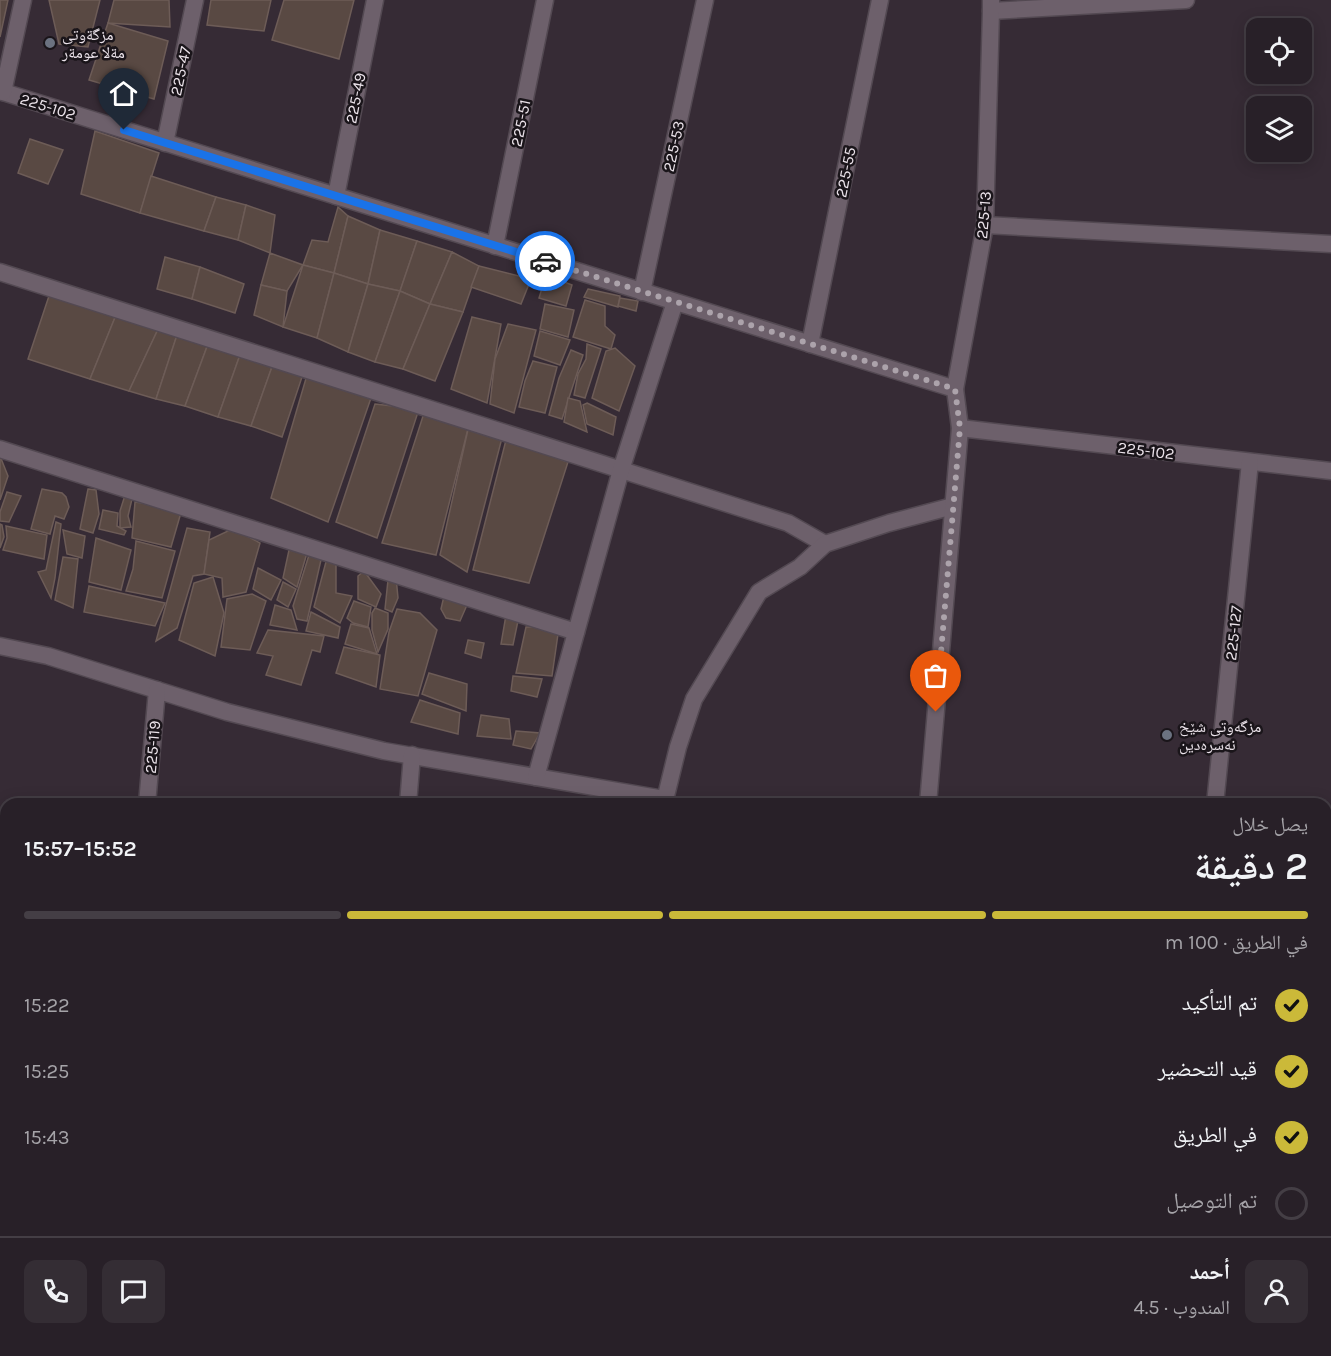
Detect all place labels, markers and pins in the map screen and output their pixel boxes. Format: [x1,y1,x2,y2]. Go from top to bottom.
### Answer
place label: مزگةوتی مةلا عومةر [61,25,125,62]
marker: مزگةوتی مةلا عومةر [43,36,57,50]
pin [98,68,149,130]
pin [910,650,961,712]
place label: مزگه‌وتی شێخ نه‌سرەدین [1179,717,1261,755]
marker: مزگه‌وتی شێخ نه‌سرەدین [1160,728,1174,742]

